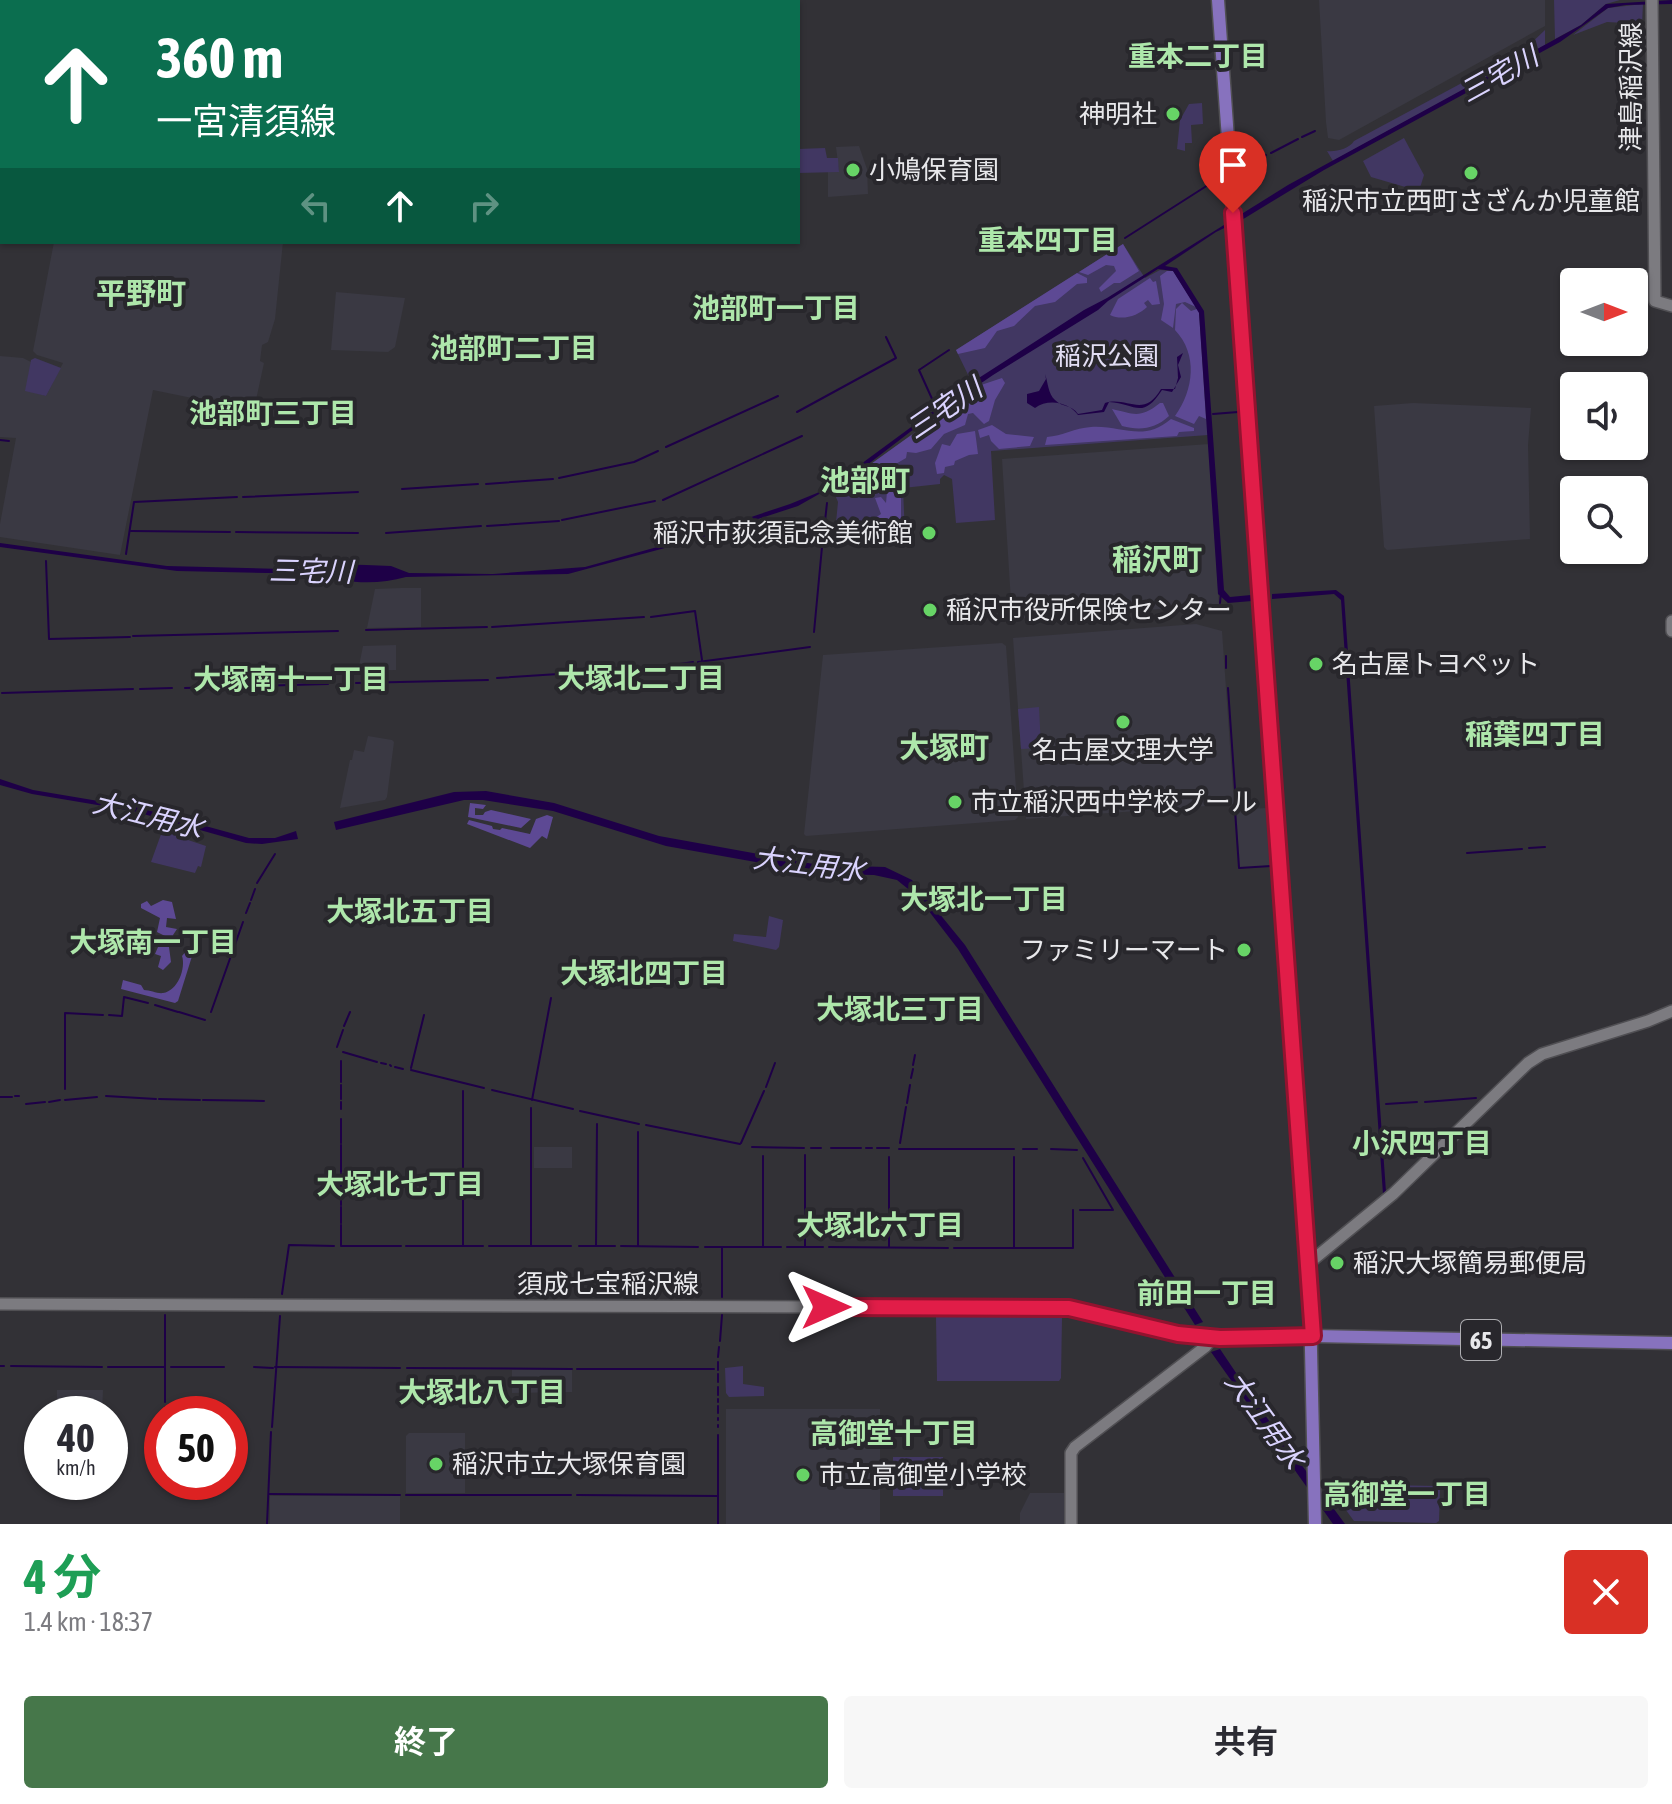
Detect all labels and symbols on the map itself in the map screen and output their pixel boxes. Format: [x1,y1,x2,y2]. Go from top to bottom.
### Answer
street label: 津島稲沢線 [1616,22,1646,152]
water label: 三宅川 [1455,38,1546,108]
district label: 重本二丁目 [1128,40,1268,72]
place label: 神明社 [1079,99,1157,129]
marker: 神明社 [1164,105,1182,123]
pin [1199,131,1267,213]
place label: 小鳩保育園 [869,155,999,185]
marker: 小鳩保育園 [844,161,862,179]
marker: 稲沢市立西町さざんか児童館 [1462,164,1480,182]
place label: 稲沢市立西町さざんか児童館 [1302,186,1640,216]
district label: 重本四丁目 [978,224,1118,256]
north arrow [1560,268,1648,356]
district label: 平野町 [96,276,186,310]
district label: 池部町一丁目 [692,292,860,324]
district label: 池部町二丁目 [430,332,598,364]
park label: 稲沢公園 [1055,341,1159,371]
water label: 三宅川 [900,370,990,445]
district label: 池部町三丁目 [189,397,357,429]
district label: 池部町 [820,463,910,497]
place label: 稲沢市荻須記念美術館 [653,518,913,548]
marker: 稲沢市荻須記念美術館 [920,524,938,542]
district label: 稲沢町 [1112,542,1202,576]
water label: 三宅川 [269,554,356,588]
place label: 稲沢市役所保険センター [946,595,1232,625]
marker: 稲沢市役所保険センター [921,601,939,619]
place label: 名古屋トヨペット [1332,649,1540,679]
marker: 名古屋トヨペット [1307,655,1325,673]
district label: 大塚北二丁目 [557,662,725,694]
district label: 大塚南十一丁目 [193,663,389,695]
marker: 名古屋文理大学 [1114,713,1132,731]
district label: 稲葉四丁目 [1465,718,1605,750]
district label: 大塚町 [899,730,989,764]
place label: 名古屋文理大学 [1032,735,1214,765]
water label: 大江用水 [90,786,209,845]
place label: 市立稲沢西中学校プール [971,787,1257,817]
marker: 市立稲沢西中学校プール [946,793,964,811]
water label: 大江用水 [751,841,870,887]
district label: 大塚北一丁目 [900,883,1068,915]
district label: 大塚北五丁目 [326,895,494,927]
district label: 大塚南一丁目 [69,926,237,958]
place label: ファミリーマート [1020,935,1228,965]
marker: ファミリーマート [1235,941,1253,959]
district label: 大塚北四丁目 [560,957,728,989]
district label: 大塚北三丁目 [816,993,984,1025]
district label: 小沢四丁目 [1352,1127,1492,1159]
district label: 大塚北七丁目 [316,1168,484,1200]
district label: 大塚北六丁目 [796,1209,964,1241]
place label: 稲沢大塚簡易郵便局 [1353,1248,1587,1278]
marker: 稲沢大塚簡易郵便局 [1328,1254,1346,1272]
position arrow [784,1265,868,1349]
street label: 須成七宝稲沢線 [517,1269,699,1299]
district label: 前田一丁目 [1137,1277,1277,1309]
road number: 65 [1461,1320,1501,1360]
water label: 大江用水 [1219,1365,1313,1477]
district label: 大塚北八丁目 [398,1376,566,1408]
speed limit sign: 50 [144,1396,248,1500]
district label: 高御堂十丁目 [810,1417,978,1449]
place label: 稲沢市立大塚保育園 [452,1449,686,1479]
marker: 稲沢市立大塚保育園 [427,1455,445,1473]
place label: 市立高御堂小学校 [819,1460,1027,1490]
marker: 市立高御堂小学校 [794,1466,812,1484]
district label: 高御堂一丁目 [1323,1478,1491,1510]

